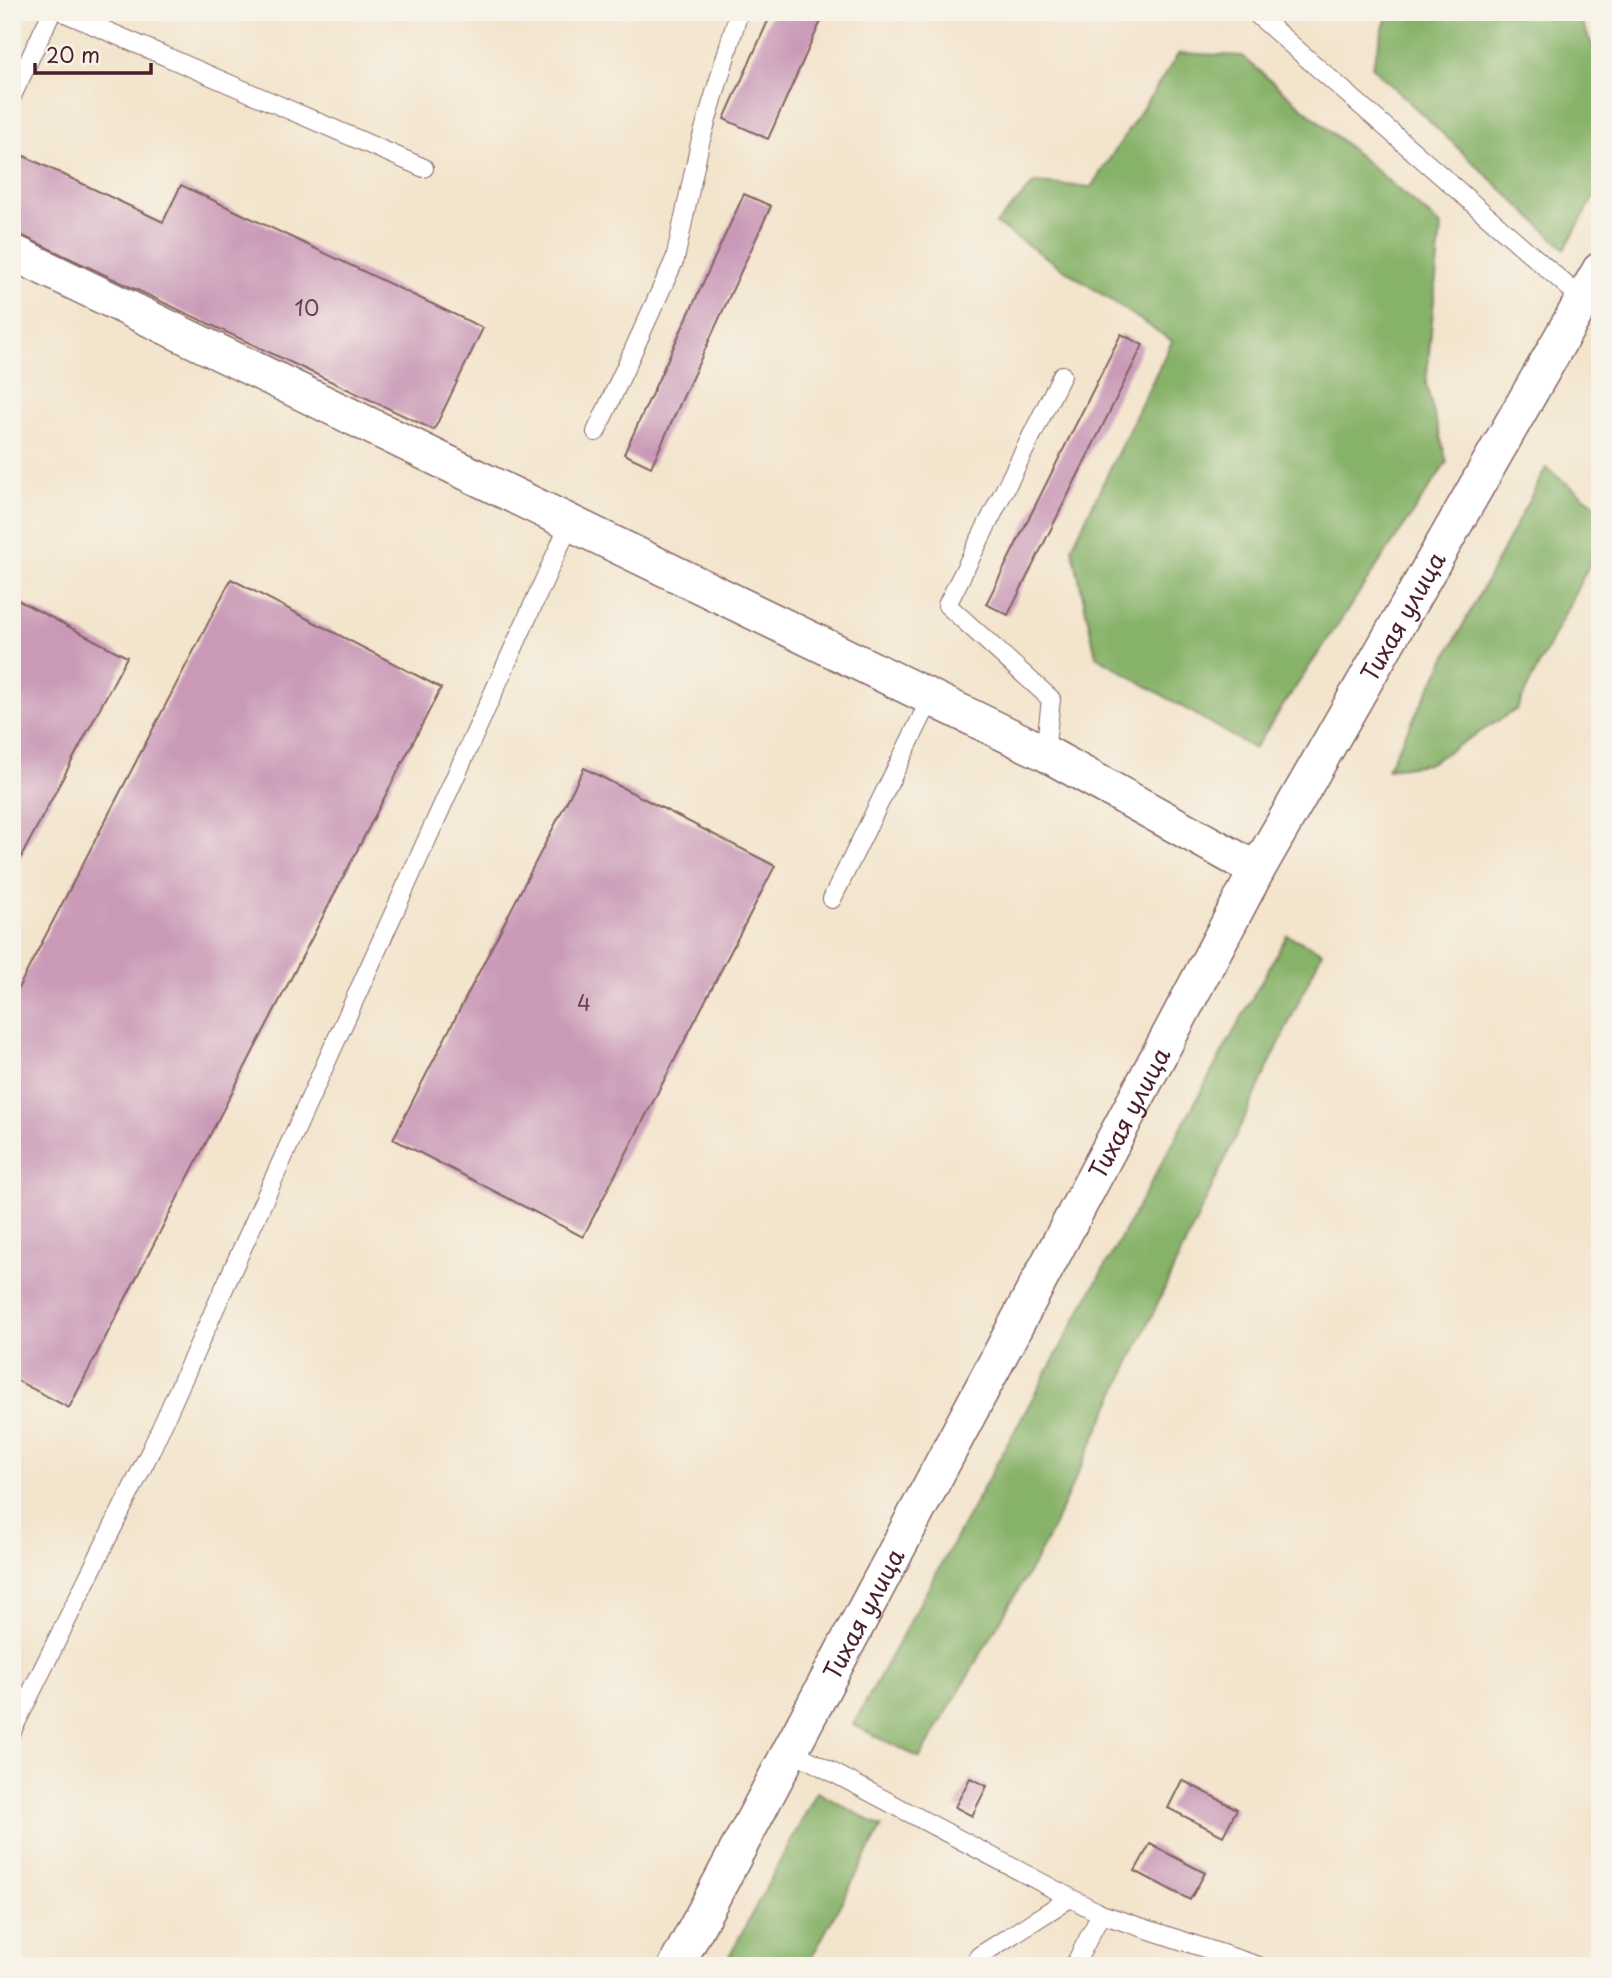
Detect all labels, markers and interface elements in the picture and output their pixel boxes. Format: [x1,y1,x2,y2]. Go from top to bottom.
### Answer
scale bar [35,32,150,76]
text: 20 m [46,38,100,70]
house number: 10 [295,291,319,323]
street label: Тихая улица [1351,545,1454,687]
house number: 4 [577,986,591,1018]
street label: Тихая улица [1079,1040,1178,1185]
street label: Тихая улица [813,1541,913,1686]

